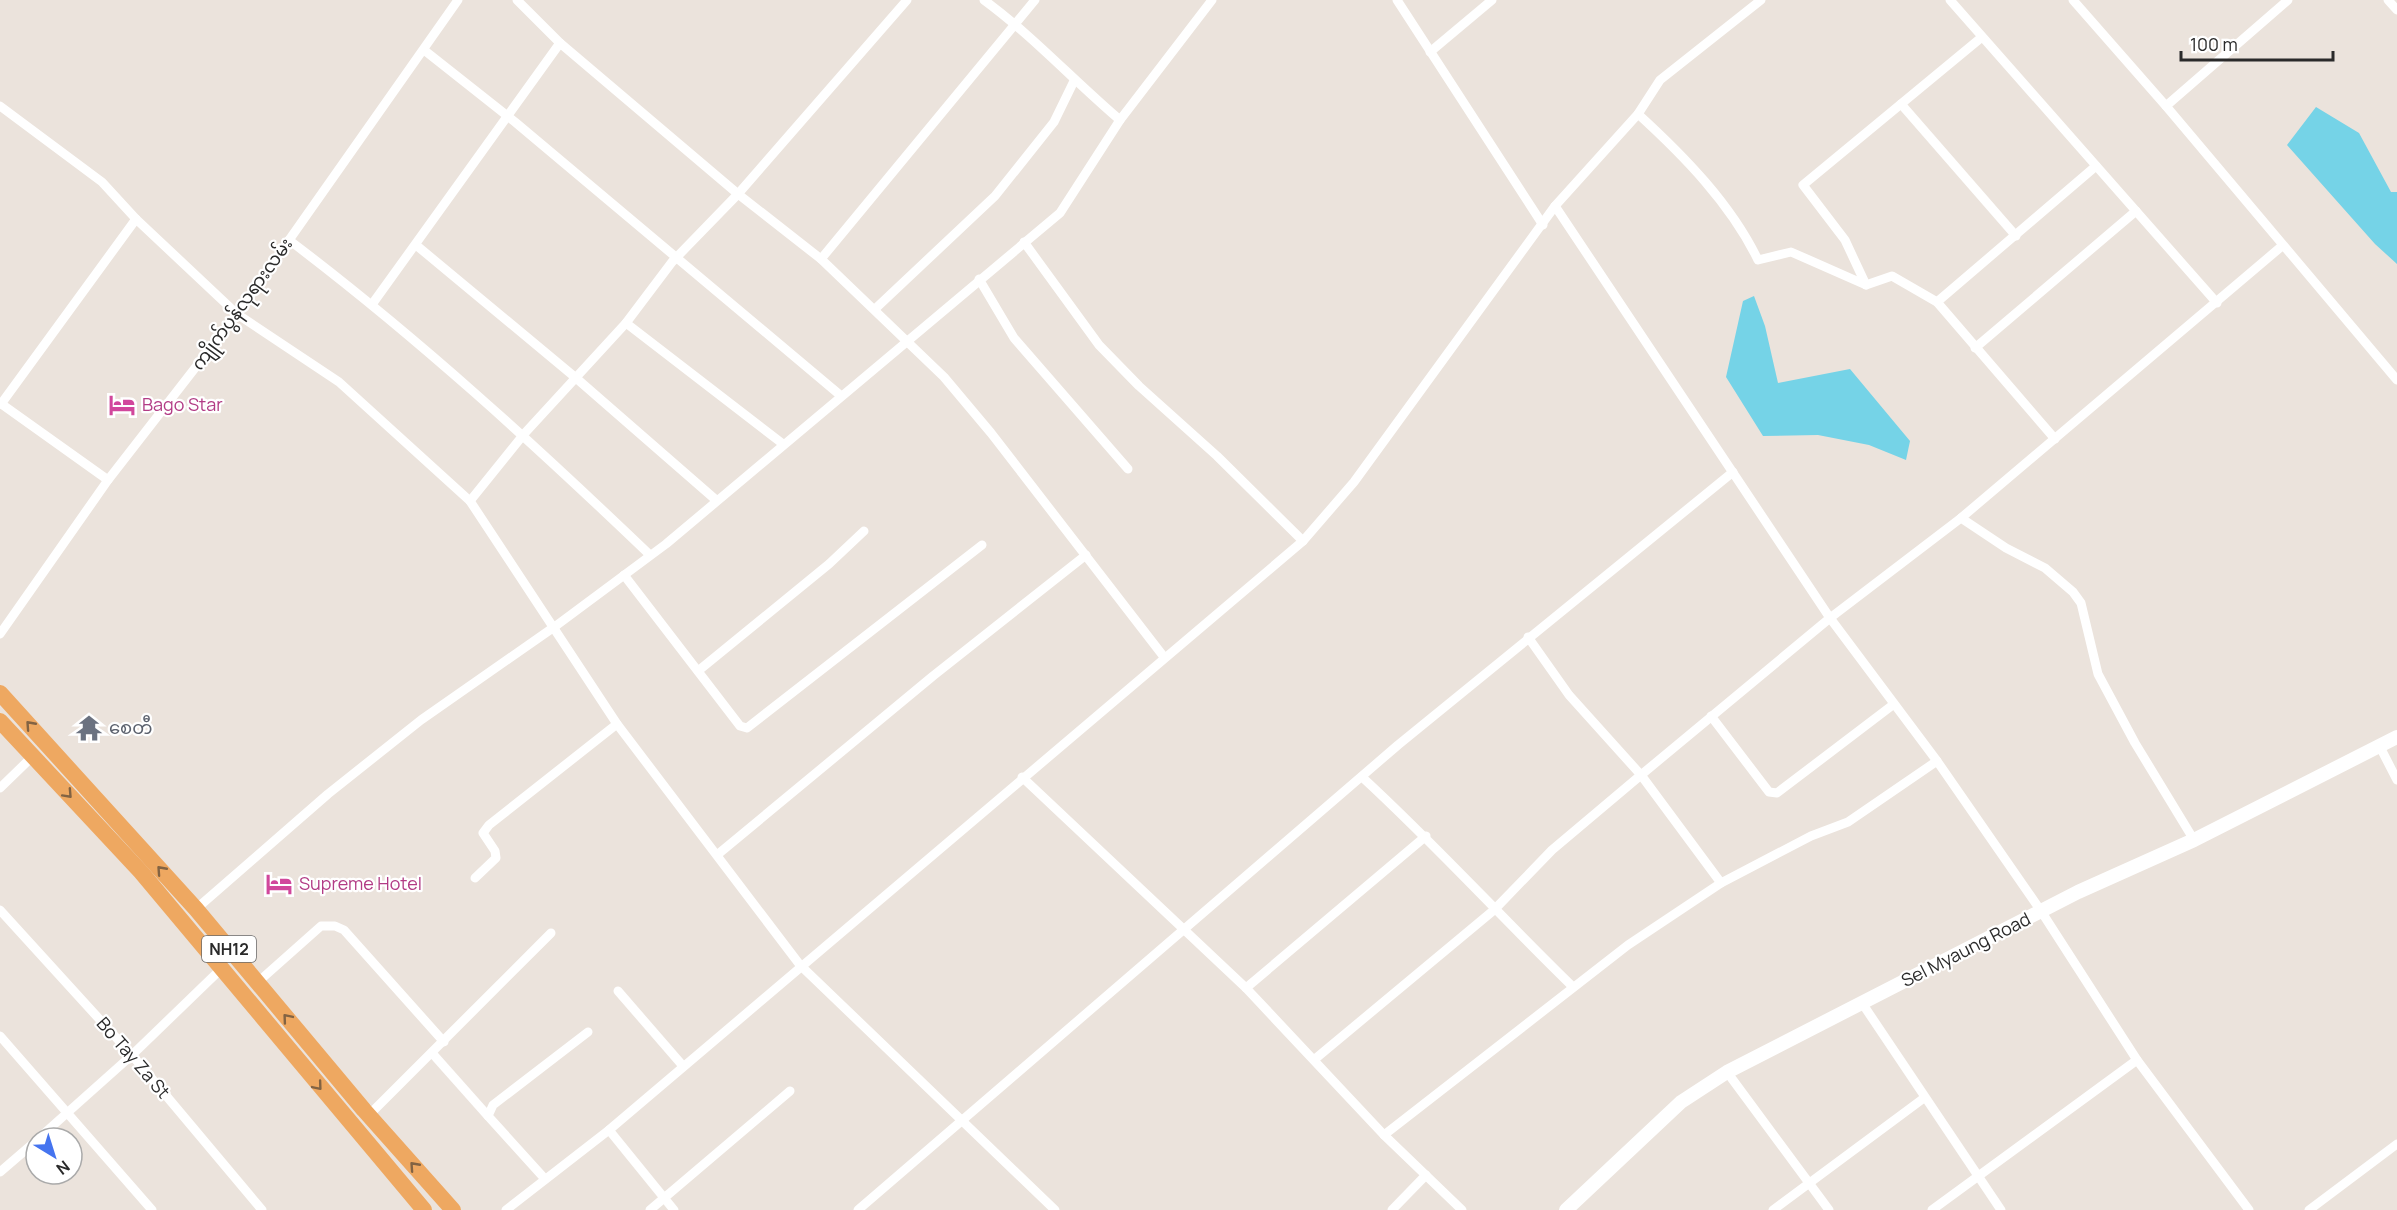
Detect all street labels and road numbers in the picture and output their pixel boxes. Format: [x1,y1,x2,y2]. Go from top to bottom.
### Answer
street label: ကျိုက်ပွန်လုရားလမ်း [184,232,301,377]
street label: Sel Myaung Road [1897,906,2034,992]
road number: NH12 [202,936,256,962]
street label: Bo Tay Za St [92,1012,176,1103]

